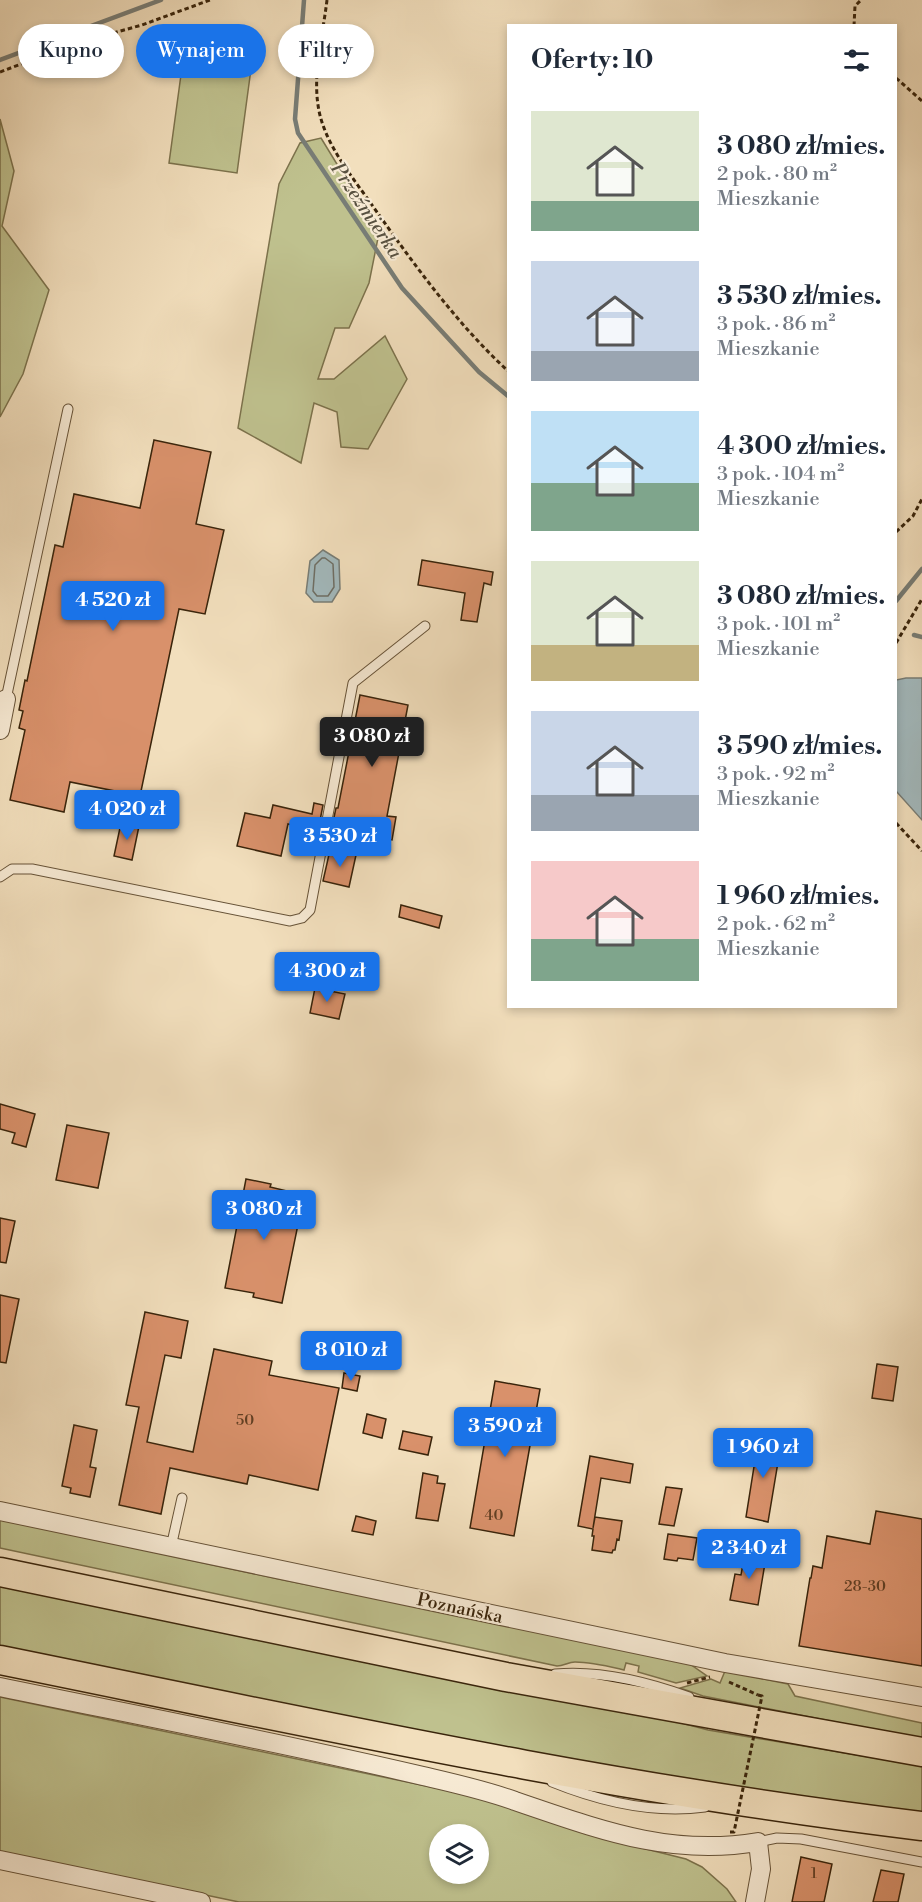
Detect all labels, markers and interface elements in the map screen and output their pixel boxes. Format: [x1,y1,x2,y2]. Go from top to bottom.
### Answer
chip: Kupno [18,24,124,78]
chip: Wynajem [136,24,266,78]
chip: Filtry [278,24,374,78]
text: Oferty: 10 [531,44,654,76]
icon: filters [840,44,873,77]
text: 3 080 zł/mies. [717,130,885,162]
icon: home [579,135,651,207]
water label: Przeźmierka [324,157,408,265]
text: 2 pok. · 80 m² [717,162,837,187]
text: Mieszkanie [717,187,820,212]
text: 3 530 zł/mies. [717,280,882,312]
icon: home [579,285,651,357]
text: 3 pok. · 86 m² [717,312,835,337]
text: Mieszkanie [717,337,820,362]
text: 4 300 zł/mies. [717,430,886,462]
icon: home [579,435,651,507]
text: 3 pok. · 104 m² [717,462,844,487]
text: Mieszkanie [717,487,820,512]
text: 3 080 zł/mies. [717,580,885,612]
pin: 4 520 zł [51,581,175,632]
icon: home [579,585,651,657]
text: 4 520 zł [75,588,151,613]
text: 3 pok. · 101 m² [717,612,840,637]
text: Mieszkanie [717,637,820,662]
pin: 3 080 zł [310,717,434,768]
text: 3 080 zł [334,724,410,749]
text: 3 590 zł/mies. [717,730,882,762]
icon: home [579,735,651,807]
text: 3 pok. · 92 m² [717,762,835,787]
text: Mieszkanie [717,787,820,812]
pin: 4 020 zł [65,790,189,841]
text: 4 020 zł [88,797,166,822]
pin: 3 530 zł [278,817,402,868]
text: 3 530 zł [303,824,377,849]
text: 1 960 zł/mies. [717,880,880,912]
icon: home [579,885,651,957]
text: 2 pok. · 62 m² [717,912,835,937]
text: Mieszkanie [717,937,820,962]
pin: 4 300 zł [265,952,389,1003]
text: 4 300 zł [288,959,366,984]
pin: 3 080 zł [202,1190,326,1241]
text: 3 080 zł [226,1197,302,1222]
pin: 8 010 zł [289,1331,413,1382]
text: 8 010 zł [315,1338,387,1363]
pin: 3 590 zł [443,1407,567,1458]
house number: 50 [236,1411,254,1430]
text: 3 590 zł [468,1414,542,1439]
pin: 1 960 zł [701,1428,825,1479]
text: 1 960 zł [727,1435,799,1460]
house number: 40 [485,1506,503,1525]
pin: 2 340 zł [687,1529,811,1580]
text: 2 340 zł [711,1536,787,1561]
house number: 28-30 [844,1577,886,1596]
street label: Poznańska [415,1588,506,1629]
map controls [429,1824,489,1884]
button: layers [429,1824,489,1884]
house number: 1 [811,1864,818,1883]

